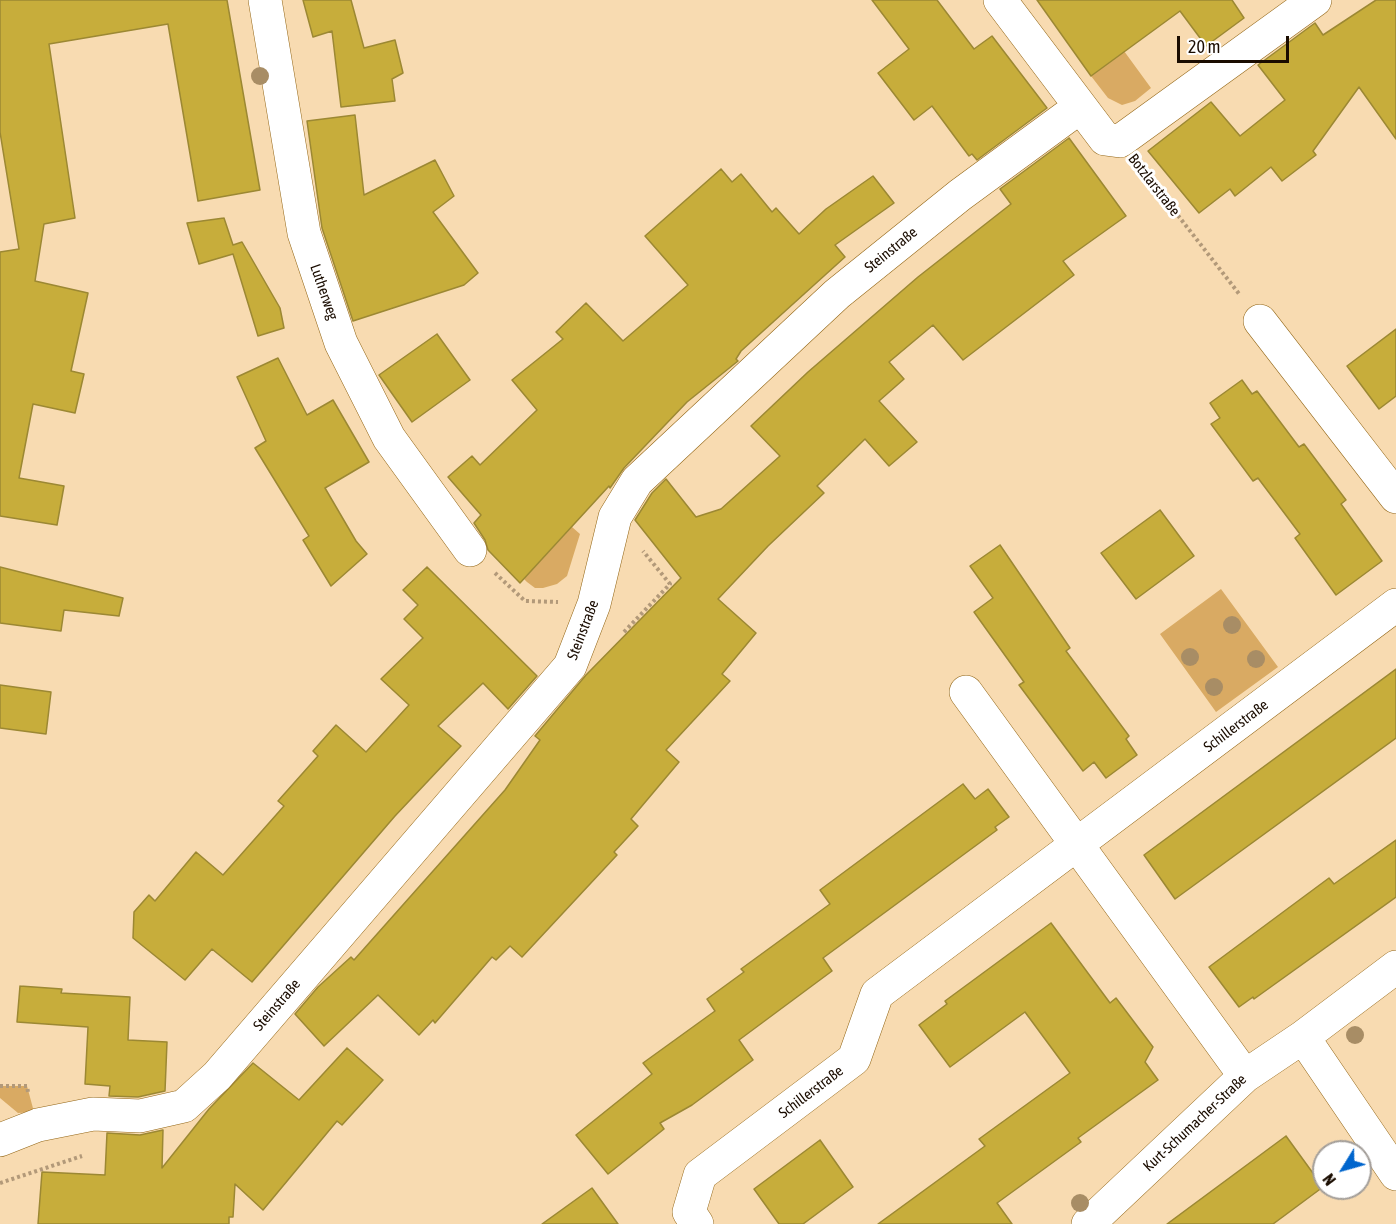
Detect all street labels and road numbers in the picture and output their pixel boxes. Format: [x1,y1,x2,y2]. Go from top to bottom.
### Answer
street label: Botzlarstraße [1124,150,1184,220]
street label: Steinstraße [861,223,921,277]
street label: Lutherweg [306,262,342,322]
street label: Steinstraße [563,598,603,662]
street label: Schillerstraße [1200,696,1272,756]
street label: Steinstraße [250,975,304,1035]
street label: Schillerstraße [775,1062,847,1122]
street label: Kurt-Schumacher-Straße [1140,1071,1250,1175]

